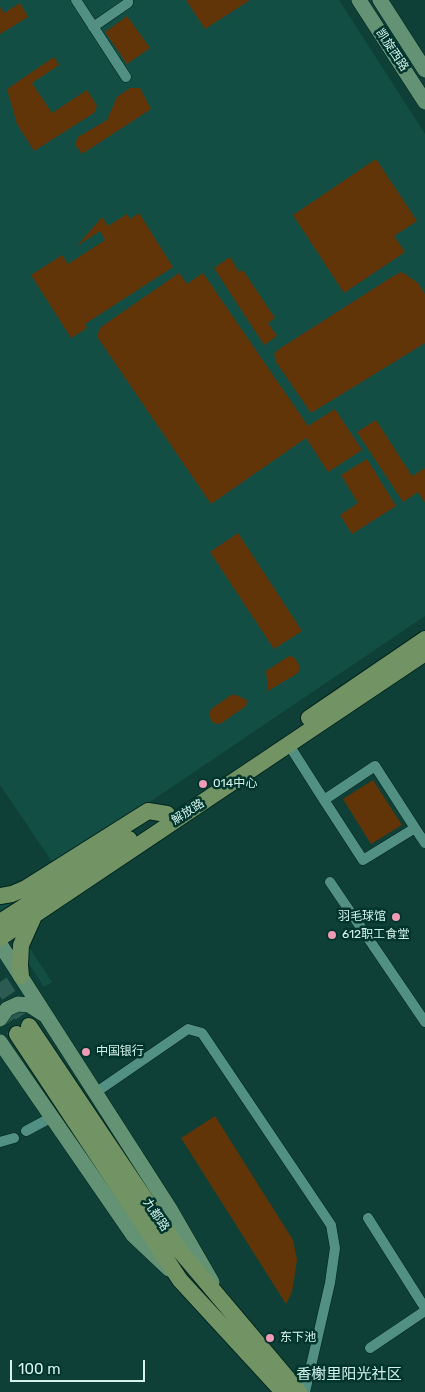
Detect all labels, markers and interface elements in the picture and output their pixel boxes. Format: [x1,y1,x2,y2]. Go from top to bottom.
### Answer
street label: 凯旋西路 [373,26,411,74]
place label: 014中心 [213,777,257,791]
marker: 014中心 [197,778,209,790]
street label: 解放路 [169,796,207,828]
place label: 羽毛球馆 [338,910,386,924]
marker: 羽毛球馆 [390,911,402,923]
place label: 612职工食堂 [342,928,409,942]
marker: 612职工食堂 [326,929,338,941]
place label: 中国银行 [96,1045,144,1059]
marker: 中国银行 [80,1046,92,1058]
street label: 九都路 [140,1196,172,1234]
place label: 东下池 [280,1331,316,1345]
marker: 东下池 [264,1332,276,1344]
scale bar [12,1350,148,1382]
text: 100 m [18,1360,60,1378]
district label: 香榭里阳光社区 [297,1366,401,1384]

